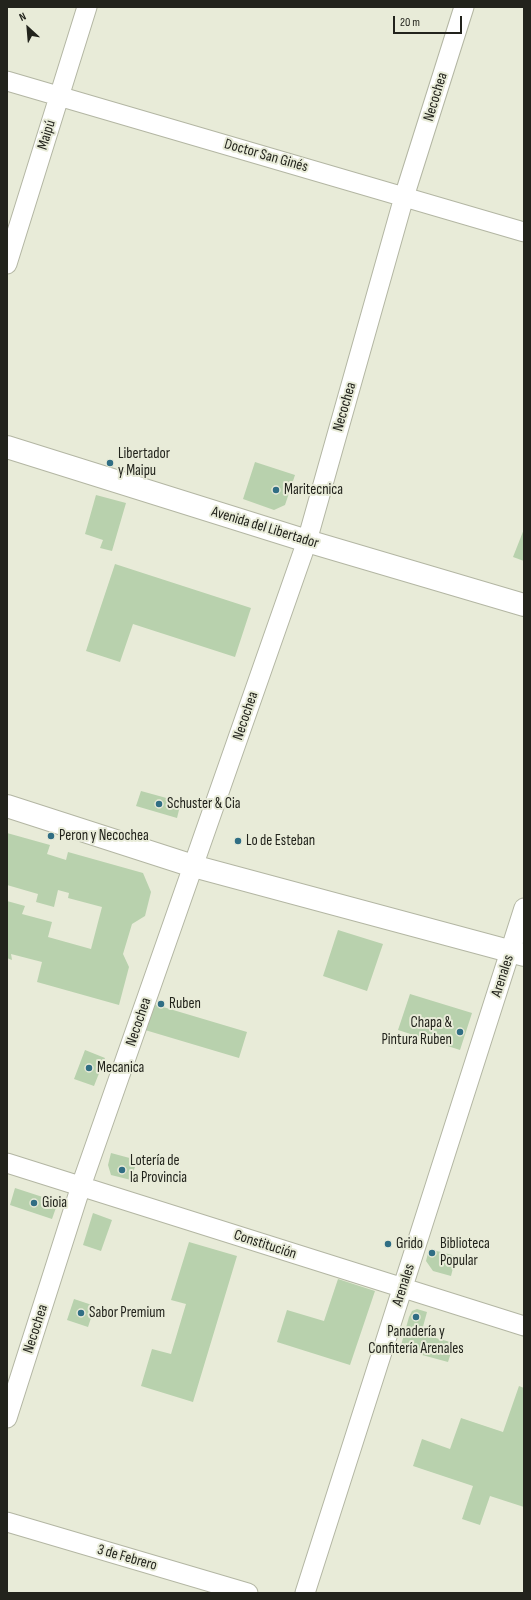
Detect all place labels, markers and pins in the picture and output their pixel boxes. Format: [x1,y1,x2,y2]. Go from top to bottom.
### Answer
place label: Libertador y Maipu [118,445,170,480]
marker: Libertador y Maipu [105,458,115,468]
place label: Maritecnica [284,481,343,499]
marker: Maritecnica [271,485,281,495]
place label: Schuster & Cia [167,795,240,813]
marker: Schuster & Cia [154,799,164,809]
place label: Peron y Necochea [59,827,149,845]
marker: Peron y Necochea [46,831,56,841]
place label: Lo de Esteban [246,832,315,850]
marker: Lo de Esteban [233,836,243,846]
place label: Ruben [169,995,201,1013]
marker: Ruben [156,999,166,1009]
place label: Chapa & Pintura Ruben [381,1014,452,1049]
marker: Chapa & Pintura Ruben [455,1027,465,1037]
place label: Mecanica [97,1059,144,1077]
marker: Mecanica [84,1063,94,1073]
place label: Lotería de la Provincia [130,1152,187,1187]
marker: Lotería de la Provincia [117,1165,127,1175]
place label: Gioia [42,1194,67,1212]
marker: Gioia [29,1198,39,1208]
place label: Grido [396,1235,423,1253]
place label: Biblioteca Popular [440,1235,490,1270]
marker: Grido [383,1239,393,1249]
marker: Biblioteca Popular [427,1248,437,1258]
place label: Sabor Premium [89,1304,165,1322]
marker: Sabor Premium [76,1308,86,1318]
marker: Panadería y Confitería Arenales [411,1312,421,1322]
place label: Panadería y Confitería Arenales [368,1323,464,1358]

